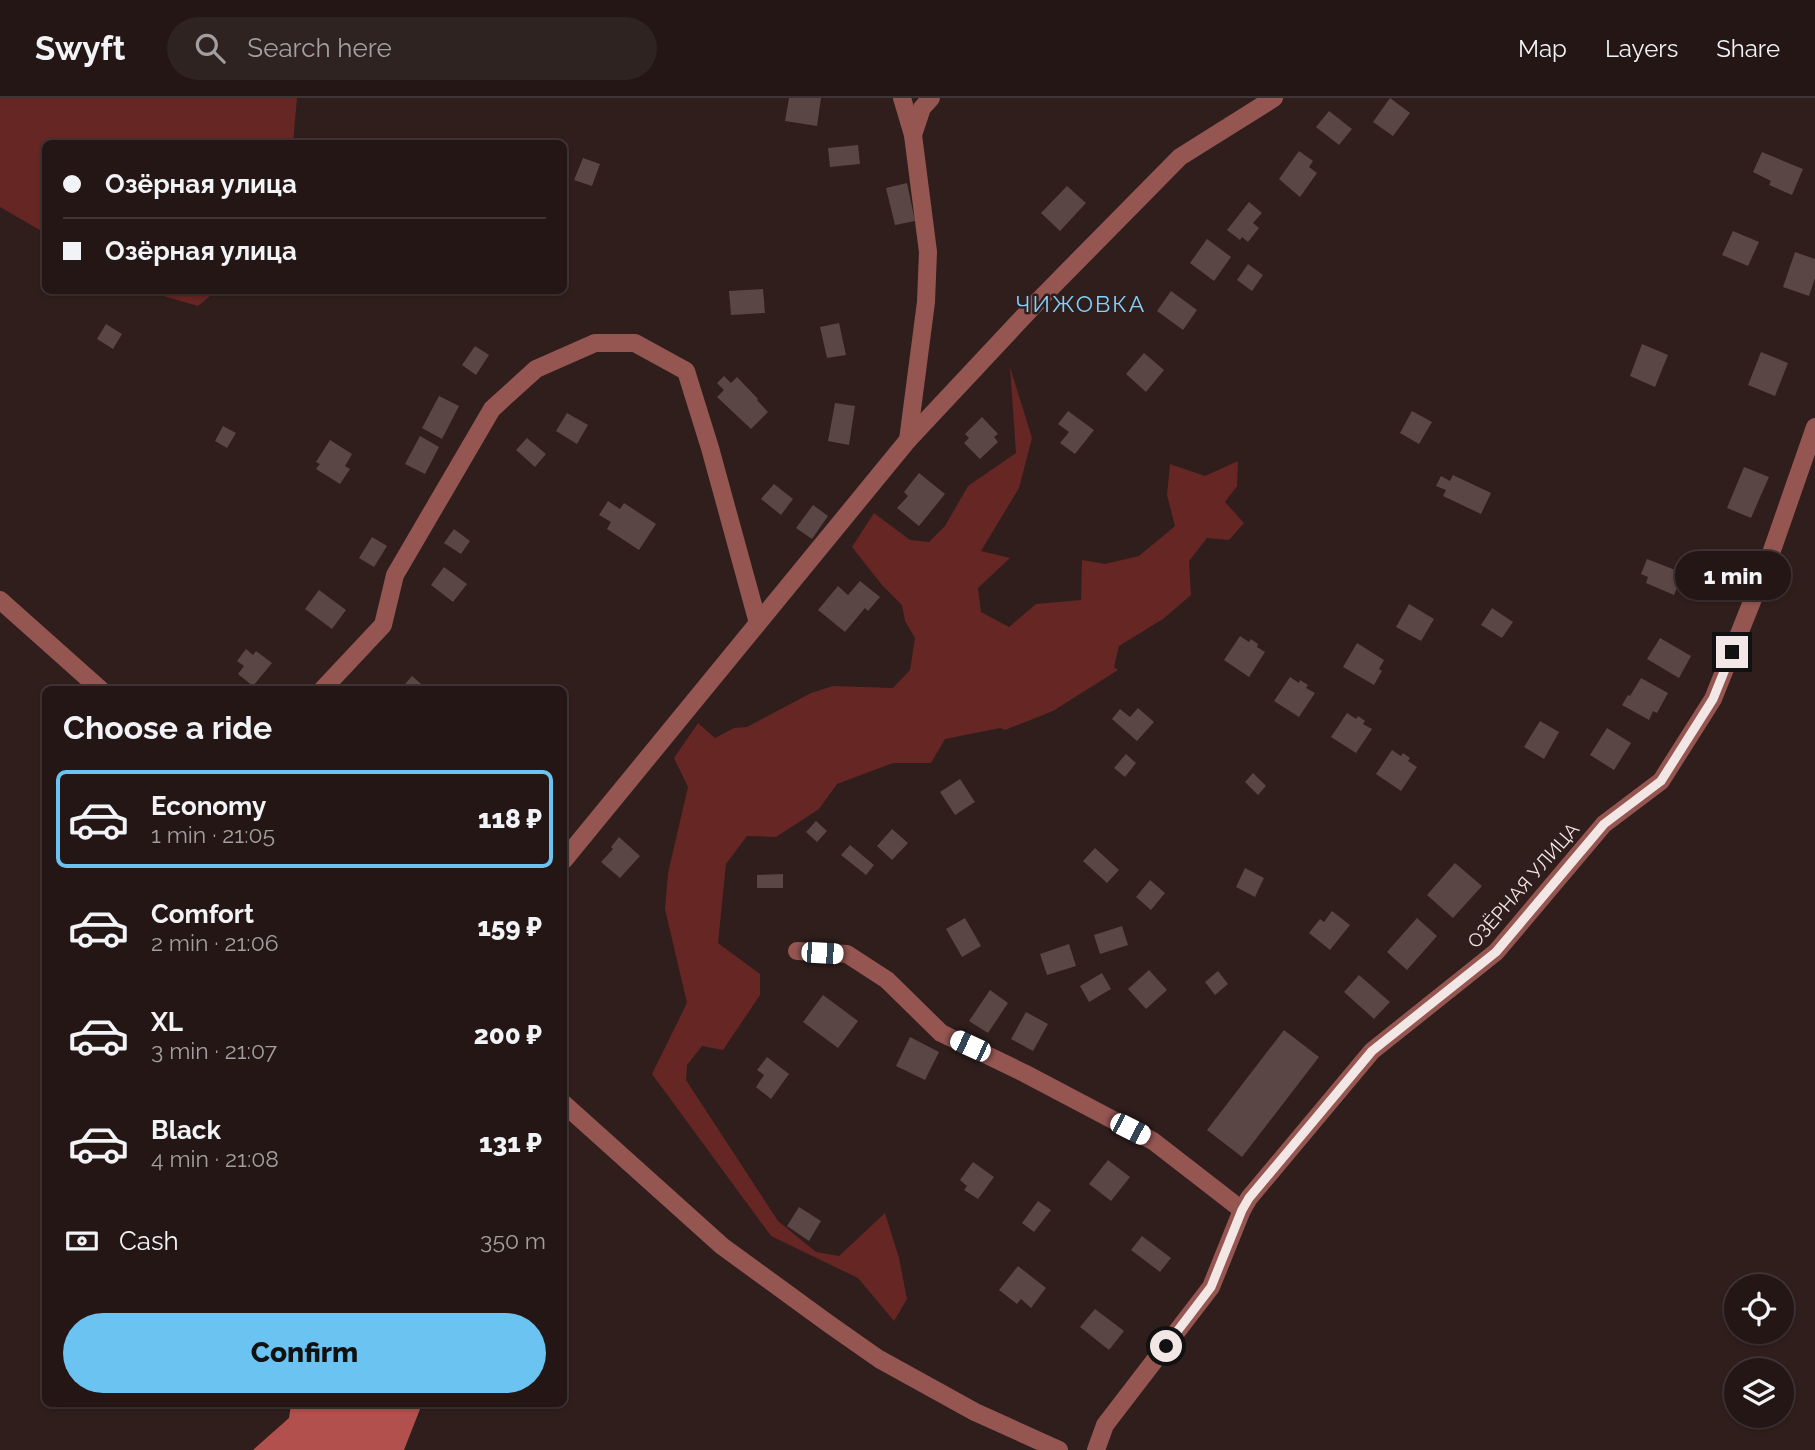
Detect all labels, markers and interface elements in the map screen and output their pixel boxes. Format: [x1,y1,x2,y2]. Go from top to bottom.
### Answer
search box [167,17,657,80]
text: Swyft [35,29,125,68]
icon: search [191,29,229,67]
text: Search here [247,33,392,63]
text: Map [1518,34,1567,63]
text: Layers [1605,34,1678,63]
text: Share [1716,34,1780,63]
text: Озёрная улица [105,169,297,199]
text: Озёрная улица [105,236,297,266]
district label: ЧИЖОВКА [1016,290,1146,317]
callout: 1 min [1674,550,1790,600]
text: 1 min [1703,562,1763,589]
route end [1716,636,1748,668]
text: Choose a ride [63,709,272,746]
icon: car [67,788,130,851]
text: Economy [151,791,266,821]
text: 118 ₽ [478,804,542,834]
street label: ОЗЁРНАЯ УЛИЦА [1463,818,1583,952]
text: 1 min · 21:05 [151,821,275,848]
icon: car [67,896,130,959]
text: Comfort [151,899,254,929]
text: 159 ₽ [477,912,542,942]
text: 2 min · 21:06 [151,929,279,956]
car [801,941,844,965]
icon: car [67,1004,130,1067]
text: XL [151,1007,183,1037]
text: 200 ₽ [474,1020,542,1050]
car [947,1028,994,1064]
text: 3 min · 21:07 [151,1037,277,1064]
car [1107,1110,1154,1148]
icon: car [67,1112,130,1175]
text: Black [151,1115,221,1145]
text: 131 ₽ [479,1128,542,1158]
text: 4 min · 21:08 [151,1145,279,1172]
icon: cash [63,1222,101,1260]
text: Cash [119,1226,179,1256]
text: 350 m [480,1227,546,1254]
map controls [1724,1274,1794,1428]
button: locate [1724,1274,1794,1344]
button: Confirm [63,1313,546,1393]
route start [1150,1330,1182,1362]
button: layers [1724,1358,1794,1428]

